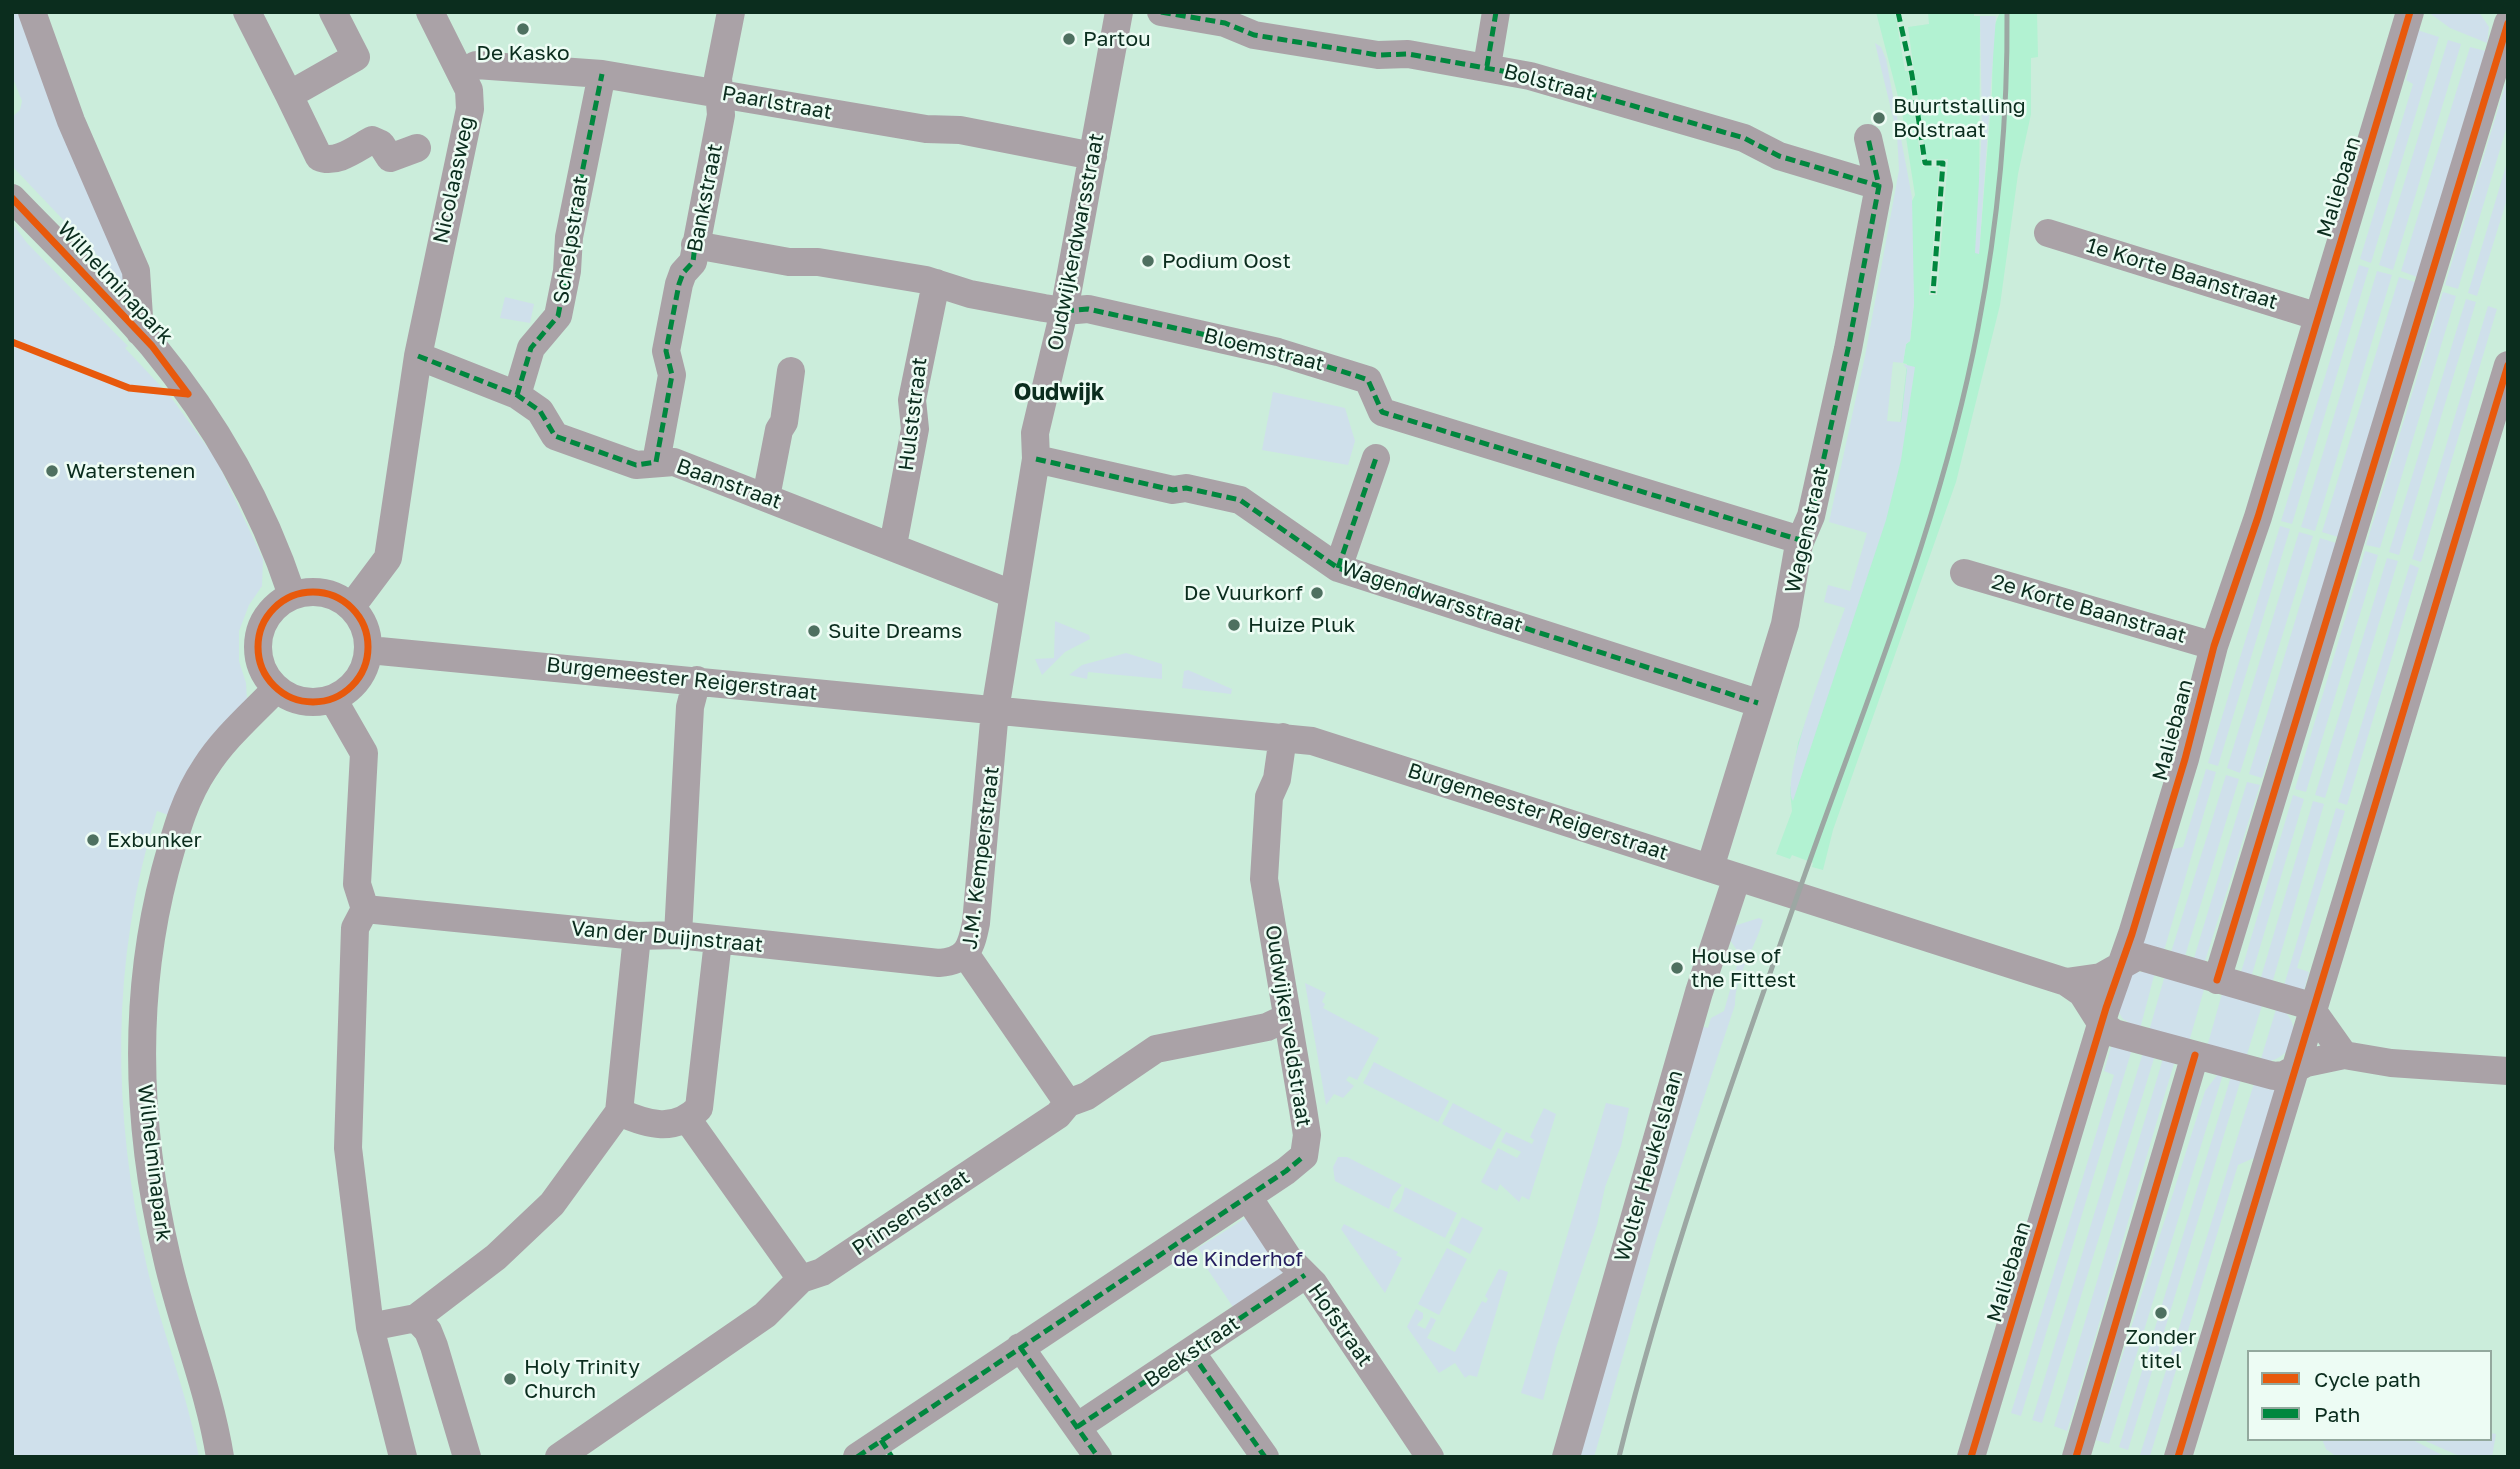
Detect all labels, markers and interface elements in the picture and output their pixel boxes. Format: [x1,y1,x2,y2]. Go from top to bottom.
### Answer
marker: De Kasko [515,21,531,37]
place label: Partou [1083,26,1151,52]
marker: Partou [1061,31,1077,47]
place label: De Kasko [476,40,570,66]
street label: Bolstraat [1501,59,1597,107]
street label: Paarlstraat [720,81,834,125]
place label: Buurtstalling Bolstraat [1893,93,2026,143]
marker: Buurtstalling Bolstraat [1871,110,1887,126]
street label: Nicolaasweg [428,114,480,246]
street label: Oudwijkerdwarsstraat [1043,131,1109,353]
street label: Maliebaan [2312,134,2366,240]
street label: Bankstraat [682,142,728,254]
street label: Schelpstraat [548,174,594,306]
street label: Wilhelminapark [52,217,178,349]
street label: 1e Korte Baanstraat [2083,233,2281,315]
place label: Podium Oost [1162,248,1291,274]
marker: Podium Oost [1140,253,1156,269]
street label: Bloemstraat [1201,323,1327,377]
street label: Hulststraat [894,356,932,472]
district label: Oudwijk [1014,379,1104,407]
street label: Baanstraat [673,453,785,515]
place label: Waterstenen [66,458,195,484]
marker: Waterstenen [44,463,60,479]
street label: Wagenstraat [1780,465,1834,595]
street label: Wagendwarsstraat [1338,556,1526,638]
street label: 2e Korte Baanstraat [1989,569,2189,649]
place label: De Vuurkorf [1184,580,1303,606]
marker: De Vuurkorf [1309,585,1325,601]
place label: Huize Pluk [1248,612,1355,638]
marker: Huize Pluk [1226,617,1242,633]
place label: Suite Dreams [828,618,962,644]
marker: Suite Dreams [806,623,822,639]
street label: Burgemeester Reigerstraat [545,652,819,706]
street label: Maliebaan [2147,677,2199,783]
street label: Burgemeester Reigerstraat [1405,758,1671,866]
street label: J.M. Kemperstraat [957,765,1005,951]
place label: Exbunker [107,827,202,853]
marker: Exbunker [85,832,101,848]
street label: Van der Duijnstraat [570,916,764,958]
street label: Oudwijkerveldstraat [1260,923,1316,1129]
place label: House of the Fittest [1691,943,1796,993]
marker: House of the Fittest [1669,960,1685,976]
street label: Wolter Heukelslaan [1610,1067,1688,1265]
street label: Wilhelminapark [132,1083,176,1243]
street label: Prinsenstraat [848,1164,974,1262]
street label: Maliebaan [1982,1219,2036,1325]
park label: de Kinderhof [1173,1246,1303,1272]
street label: Hofstraat [1302,1279,1378,1371]
marker: Zonder titel [2153,1305,2169,1321]
street label: Beekstraat [1139,1311,1245,1393]
place label: Zonder titel [2126,1324,2196,1374]
legend [2247,1350,2492,1441]
place label: Holy Trinity Church [524,1354,640,1404]
text: Cycle path [2314,1366,2421,1392]
marker: Holy Trinity Church [502,1371,518,1387]
text: Path [2314,1401,2361,1427]

